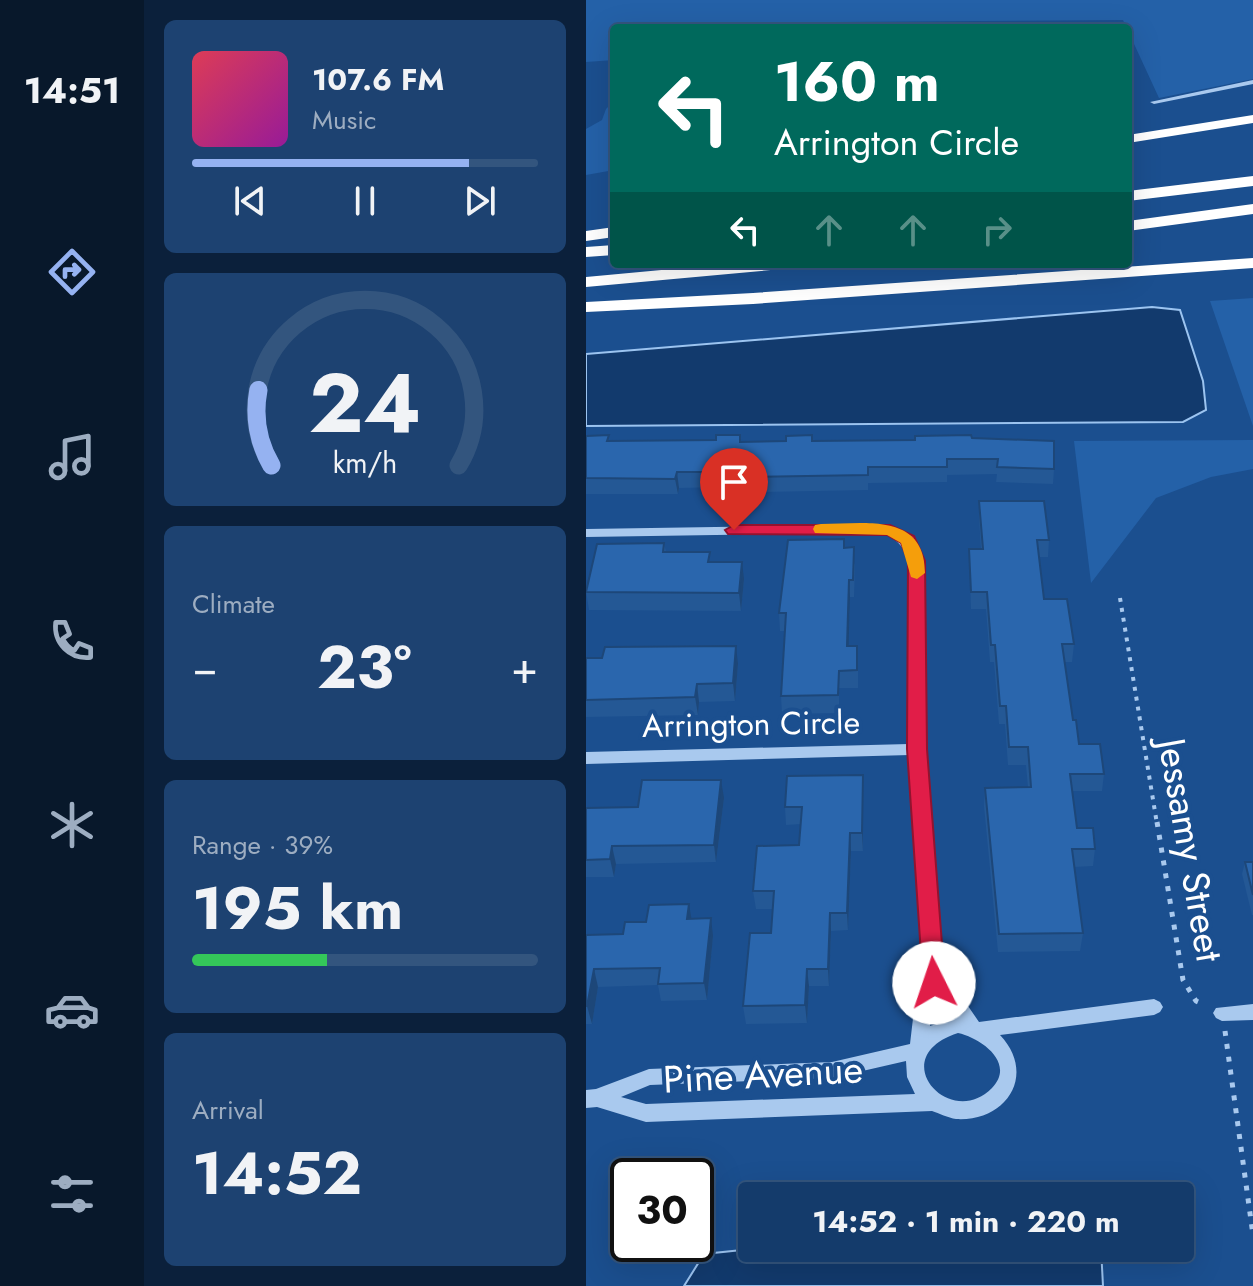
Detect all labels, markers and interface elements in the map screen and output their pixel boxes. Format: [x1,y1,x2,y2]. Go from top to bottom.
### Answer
text: 160 m [774,41,940,122]
icon: left [642,56,746,160]
text: 107.6 FM [312,58,444,101]
text: 14:51 [24,64,120,116]
text: Music [312,101,376,139]
text: Arrington Circle [774,116,1019,168]
icon: previous [228,179,272,223]
icon: pause [343,179,387,223]
icon: next [458,179,502,223]
icon: left [723,208,767,252]
icon: ahead [807,208,851,252]
icon: ahead [891,208,935,252]
icon: right [975,208,1019,252]
icon: directions [44,244,100,300]
text: 24 [309,342,421,462]
icon: music [44,429,100,485]
text: km/h [333,442,397,484]
pin [700,448,768,530]
icon: arrive [712,460,756,504]
text: Climate [192,585,275,623]
icon: phone [44,613,100,669]
text: 23° [317,624,412,711]
text: − [192,636,218,700]
text: + [511,636,538,700]
street label: Arrington Circle [642,699,860,749]
street label: Jessamy Street [1143,729,1238,966]
icon: climate [44,797,100,853]
text: Range · 39% [192,826,333,864]
text: 195 km [192,865,403,952]
position arrow [892,941,976,1025]
icon: car [44,982,100,1038]
street label: Pine Avenue [662,1041,864,1107]
text: Arrival [192,1091,264,1129]
text: 14:52 [192,1130,362,1217]
speed limit sign: 30 [610,1158,714,1262]
icon: filters [44,1166,100,1222]
text: 14:52 · 1 min · 220 m [812,1200,1120,1243]

